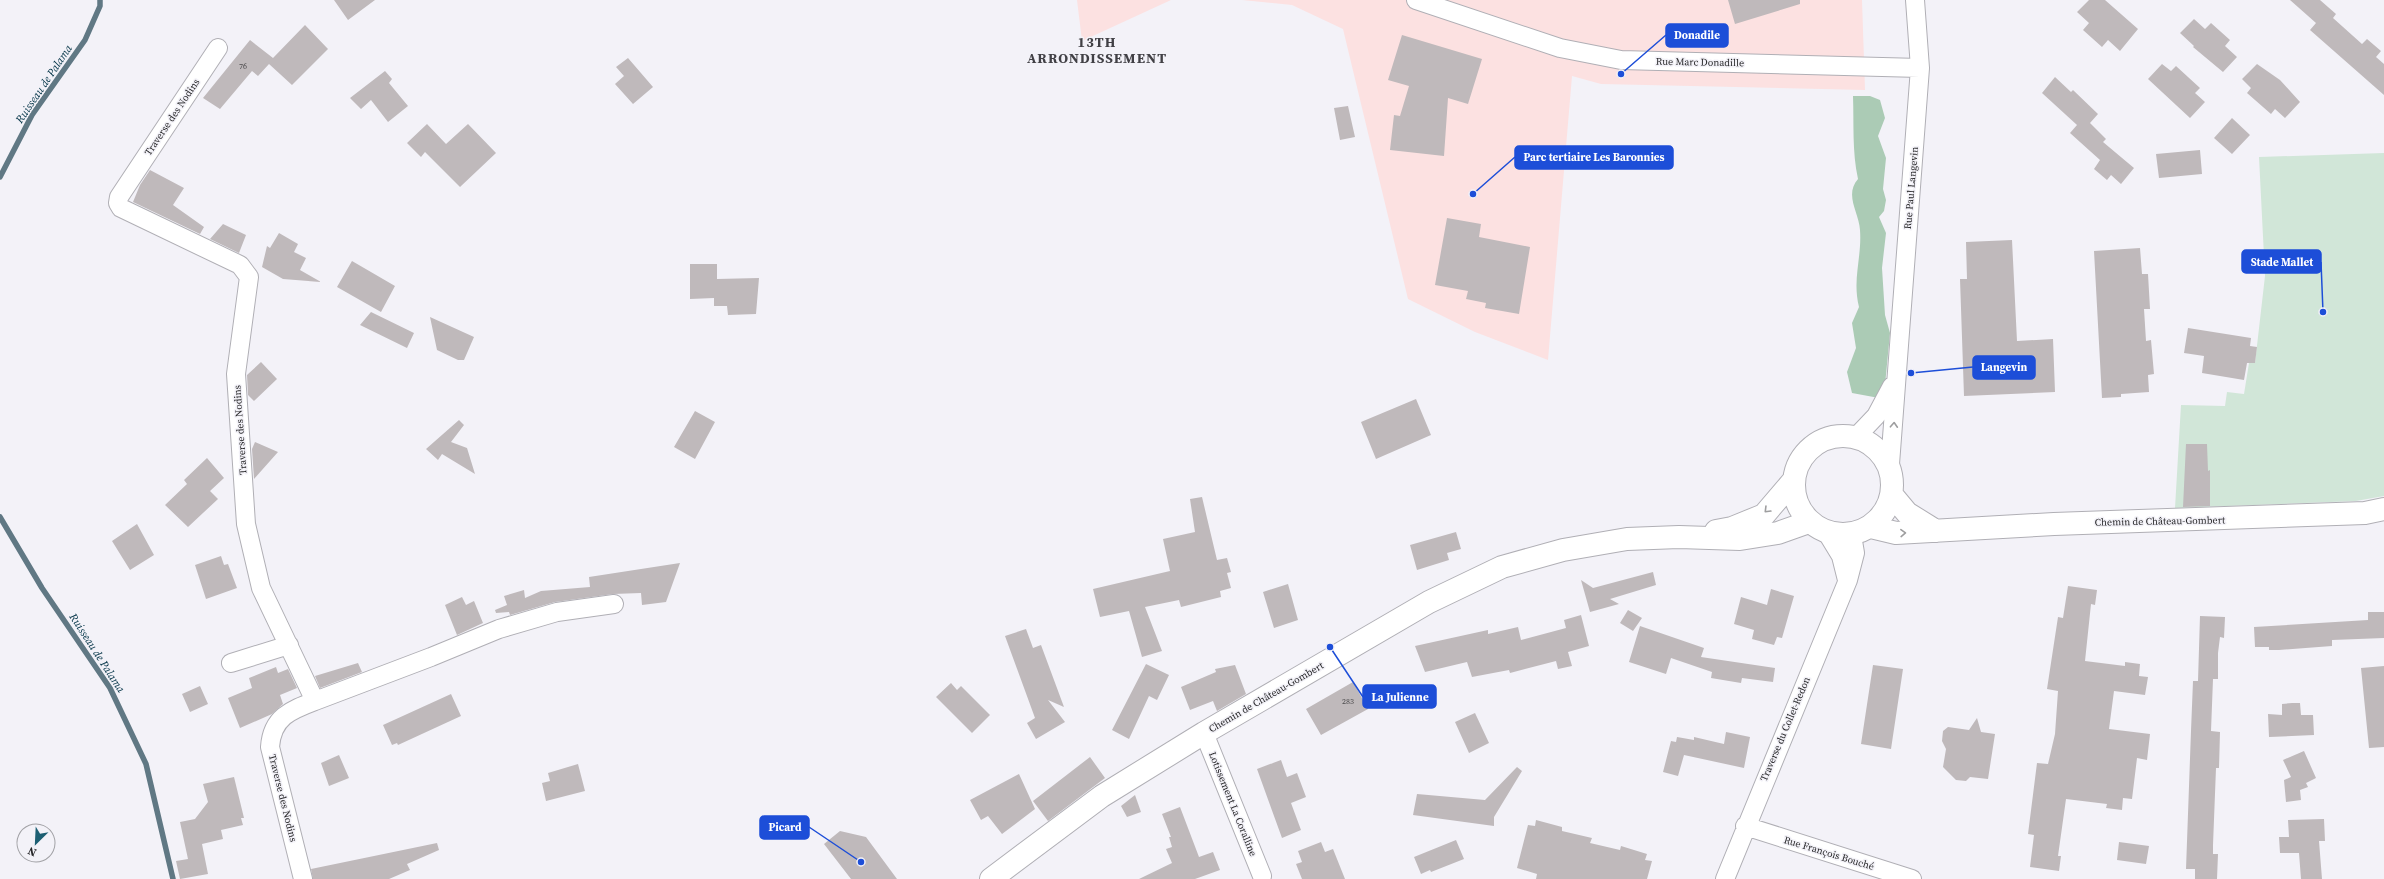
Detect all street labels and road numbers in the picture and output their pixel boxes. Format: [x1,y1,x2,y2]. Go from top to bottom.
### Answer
street label: Rue Marc Donadille [1656,55,1744,69]
street label: Traverse des Nodins [141,76,203,158]
street label: Rue Paul Langevin [1901,146,1921,230]
street label: Traverse des Nodins [230,385,250,475]
street label: Chemin de Château-Gombert [2095,513,2226,529]
street label: Chemin de Château-Gombert [1206,658,1326,735]
street label: Traverse du Collet-Redon [1757,675,1813,783]
street label: Lotissement La Coralline [1206,750,1260,858]
street label: Traverse des Nodins [266,753,300,843]
street label: Rue François Bouché [1782,833,1876,873]

